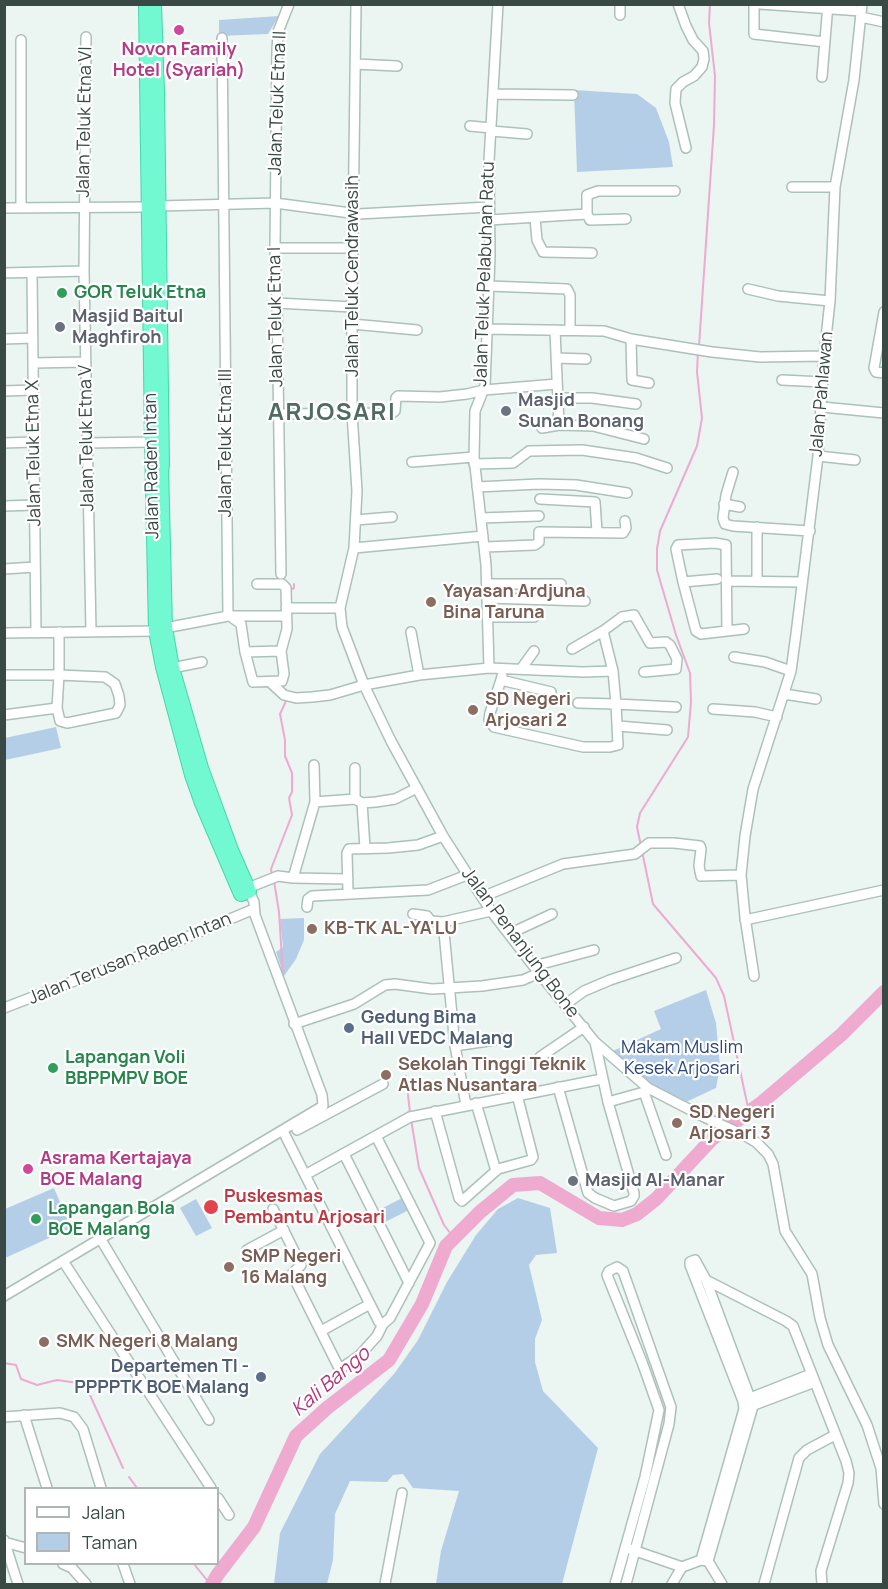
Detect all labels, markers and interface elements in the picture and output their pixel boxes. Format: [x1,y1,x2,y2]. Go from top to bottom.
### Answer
marker: Novon Family Hotel (Syariah) [172,23,186,37]
street label: Jalan Teluk Etna II [265,31,291,175]
place label: Novon Family Hotel (Syariah) [113,39,245,82]
street label: Jalan Teluk Etna VI [73,46,97,198]
street label: Jalan Teluk Pelabuhan Ratu [470,161,500,387]
street label: Jalan Teluk Cendrawasih [342,175,364,377]
street label: Jalan Teluk Etna I [264,247,288,387]
place label: GOR Teluk Etna [74,282,206,304]
marker: GOR Teluk Etna [55,286,69,300]
place label: Masjid Baitul Maghfiroh [72,306,183,348]
marker: Masjid Baitul Maghfiroh [53,320,67,334]
street label: Jalan Pahlawan [806,330,838,458]
street label: Jalan Teluk Etna V [75,364,99,512]
street label: Jalan Teluk Etna III [215,369,237,517]
street label: Jalan Teluk Etna X [22,379,46,527]
place label: Masjid Sunan Bonang [518,390,644,432]
street label: Jalan Raden Intan [140,393,164,539]
district label: ARJOSARI [268,399,396,427]
marker: Masjid Sunan Bonang [499,404,513,418]
place label: Yayasan Ardjuna Bina Taruna [443,581,586,624]
marker: Yayasan Ardjuna Bina Taruna [424,595,438,609]
place label: SD Negeri Arjosari 2 [485,689,571,732]
marker: SD Negeri Arjosari 2 [466,703,480,717]
street label: Jalan Penanjung Bone [457,864,583,1022]
street label: Jalan Terusan Raden Intan [25,908,235,1010]
place label: KB-TK AL-YA'LU [324,918,457,940]
marker: KB-TK AL-YA'LU [305,922,319,936]
place label: Gedung Bima Hall VEDC Malang [361,1007,513,1050]
marker: Gedung Bima Hall VEDC Malang [342,1021,356,1035]
park label: Makam Muslim Kesek Arjosari [621,1037,743,1080]
place label: Lapangan Voli BBPPMPV BOE [65,1047,188,1090]
place label: Sekolah Tinggi Teknik Atlas Nusantara [398,1054,586,1096]
marker: Lapangan Voli BBPPMPV BOE [46,1061,60,1075]
marker: Sekolah Tinggi Teknik Atlas Nusantara [379,1068,393,1082]
place label: SD Negeri Arjosari 3 [689,1102,775,1144]
marker: SD Negeri Arjosari 3 [670,1116,684,1130]
place label: Asrama Kertajaya BOE Malang [40,1148,191,1190]
marker: Asrama Kertajaya BOE Malang [21,1162,35,1176]
place label: Masjid Al-Manar [585,1170,725,1192]
marker: Masjid Al-Manar [566,1174,580,1188]
place label: Puskesmas Pembantu Arjosari [224,1186,385,1228]
place label: Lapangan Bola BOE Malang [48,1198,175,1240]
marker: Puskesmas Pembantu Arjosari [202,1198,220,1216]
marker: Lapangan Bola BOE Malang [29,1212,43,1226]
place label: SMP Negeri 16 Malang [241,1246,341,1288]
marker: SMP Negeri 16 Malang [222,1260,236,1274]
place label: SMK Negeri 8 Malang [56,1331,238,1353]
marker: SMK Negeri 8 Malang [37,1335,51,1349]
water label: Kali Bango [287,1342,375,1422]
place label: Departemen TI - PPPPTK BOE Malang [74,1356,249,1398]
marker: Departemen TI - PPPPTK BOE Malang [254,1370,268,1384]
legend [24,1487,219,1565]
text: Jalan [82,1500,125,1524]
text: Taman [82,1530,137,1554]

